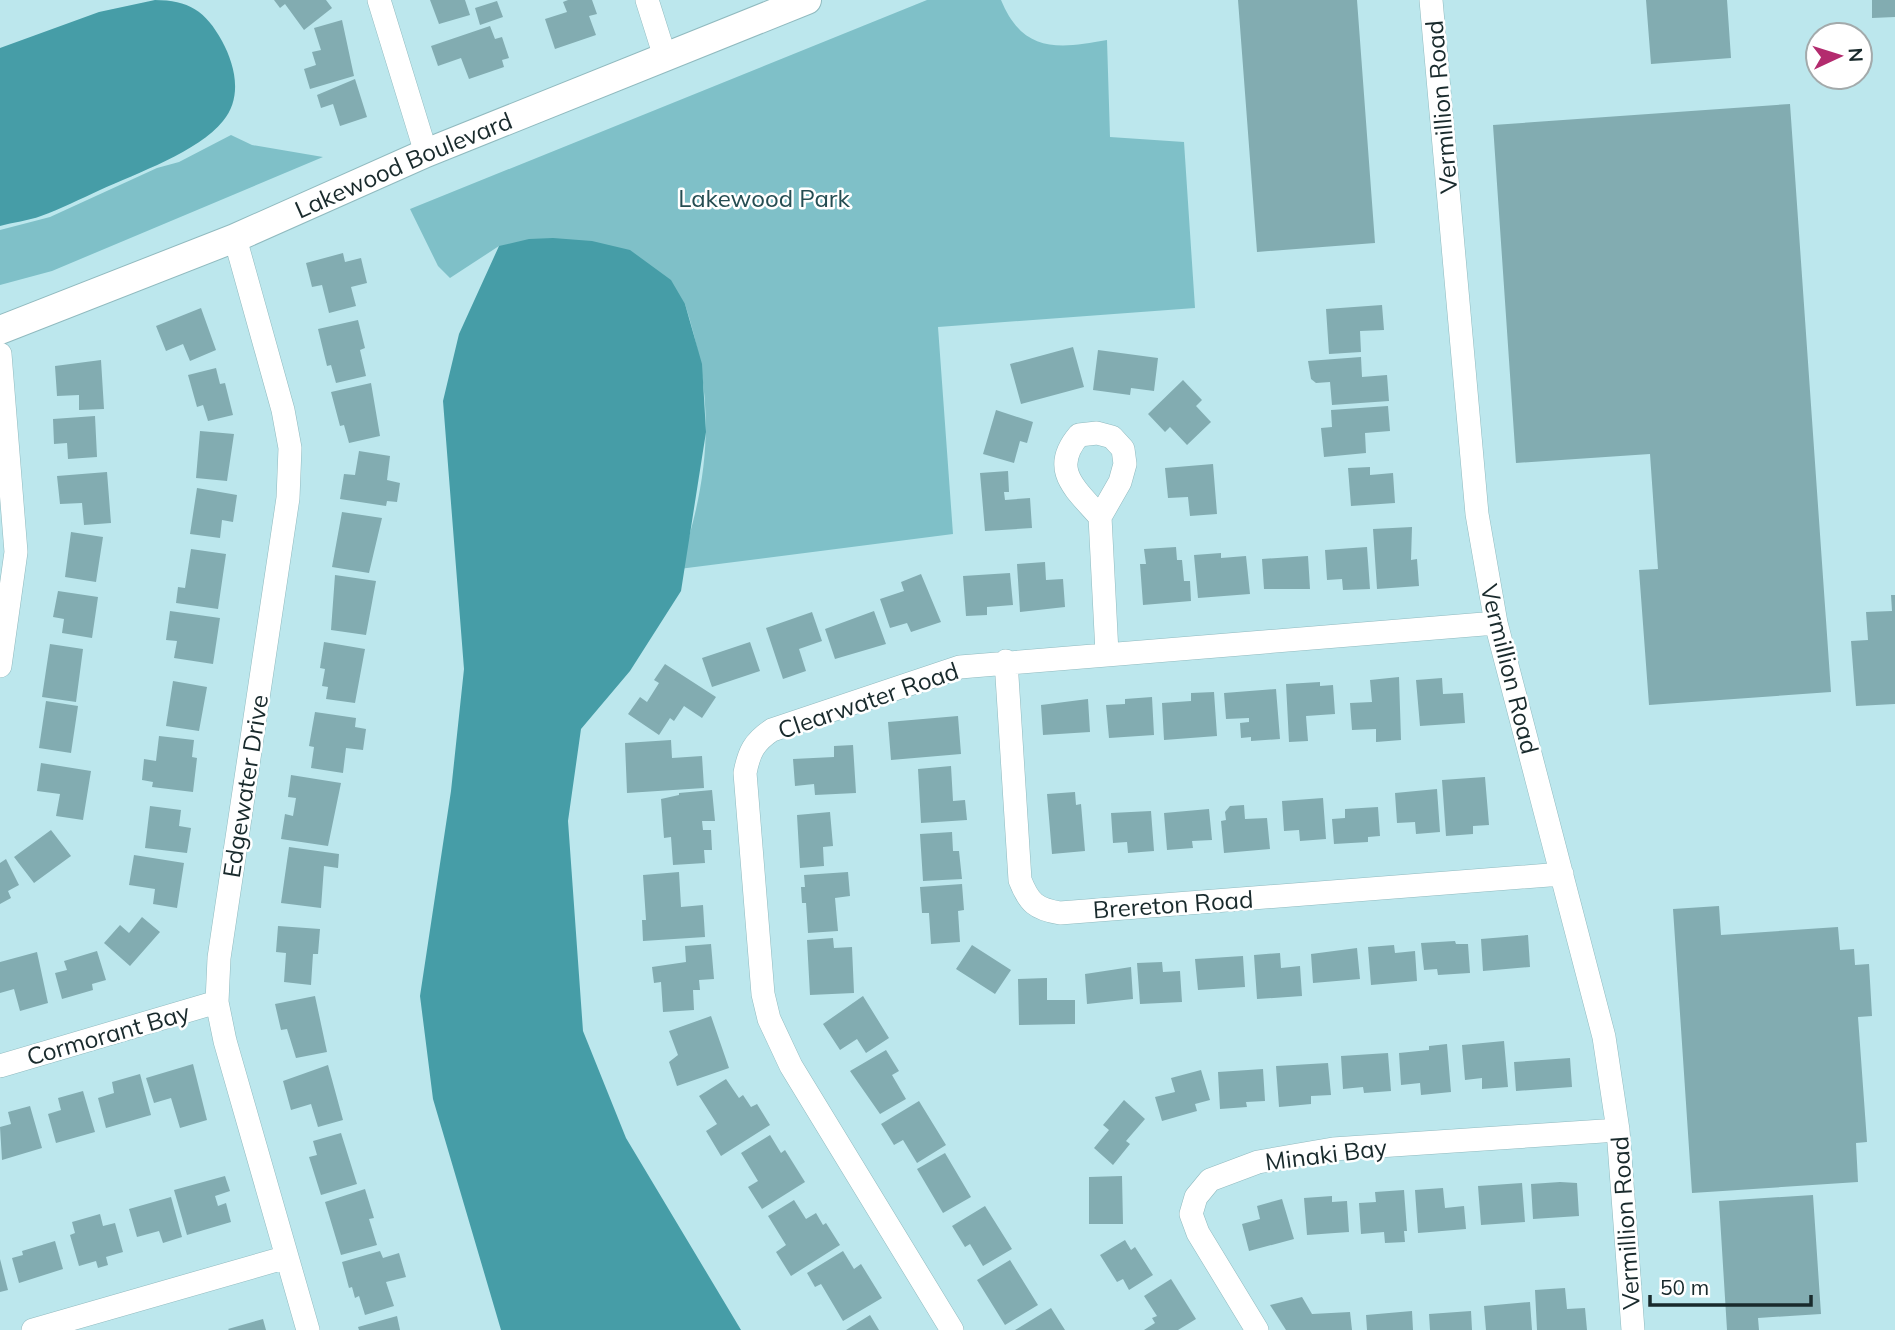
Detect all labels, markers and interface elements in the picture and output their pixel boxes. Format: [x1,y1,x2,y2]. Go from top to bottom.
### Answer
street label: Vermillion Road [1418,19,1464,195]
north arrow [1804,21,1874,91]
text: N [1843,47,1868,63]
street label: Lakewood Boulevard [290,105,516,225]
park label: Lakewood Park [678,183,850,213]
street label: Vermillion Road [1474,581,1546,757]
street label: Clearwater Road [774,655,962,745]
street label: Edgewater Drive [216,692,274,880]
street label: Brereton Road [1092,883,1254,925]
street label: Cormorant Bay [23,996,193,1072]
street label: Minaki Bay [1263,1132,1389,1176]
street label: Vermillion Road [1604,1135,1646,1311]
scale bar [1650,1264,1811,1308]
text: 50 m [1660,1274,1709,1300]

